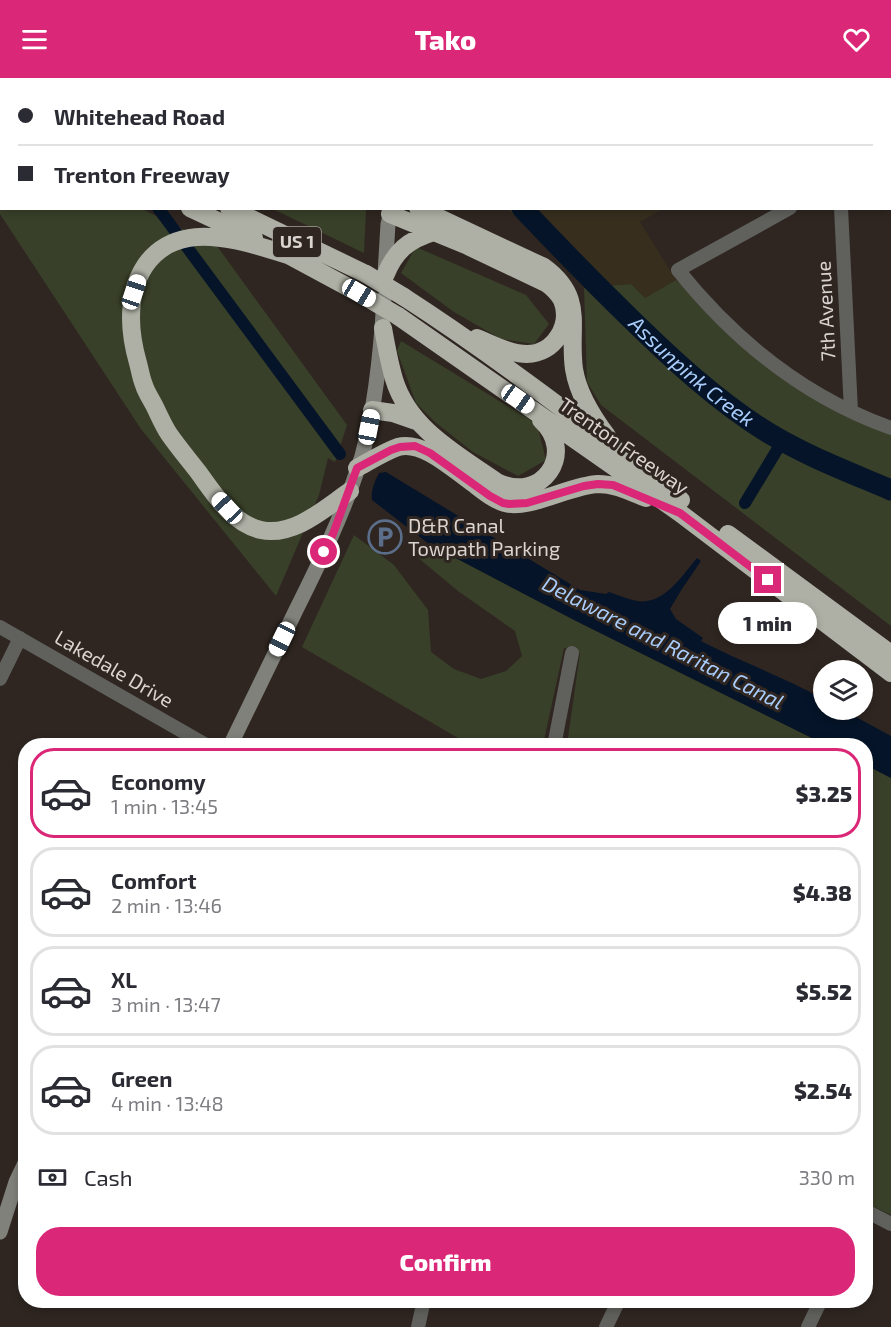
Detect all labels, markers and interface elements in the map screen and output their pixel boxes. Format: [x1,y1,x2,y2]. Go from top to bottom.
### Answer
icon: menu [18,23,51,56]
text: Tako [415,23,476,55]
icon: heart [840,23,873,56]
text: Whitehead Road [54,103,225,129]
text: Trenton Freeway [54,161,230,187]
road number: US 1 [273,227,321,257]
street label: 7th Avenue [810,260,840,362]
car [120,272,148,312]
car [339,276,379,310]
water label: Assunpink Creek [624,310,760,431]
car [498,381,538,417]
street label: Trenton Freeway [555,392,694,499]
car [357,408,381,446]
car [208,489,246,527]
place label: D&R Canal Towpath Parking [408,513,560,560]
parking icon: D&R Canal Towpath Parking [367,519,403,555]
route start [310,538,337,565]
route end [754,566,781,593]
water label: Delaware and Raritan Canal [539,570,789,714]
callout: 1 min [718,601,818,643]
text: 1 min [743,611,792,635]
car [266,619,298,659]
street label: Lakedale Drive [51,625,178,712]
map controls [813,660,873,720]
button: layers [813,660,873,720]
icon: car [39,766,93,820]
text: Economy [111,768,206,794]
text: $3.25 [796,780,852,806]
text: 1 min · 13:45 [111,794,218,818]
icon: car [39,865,93,919]
text: Comfort [111,867,196,893]
text: $4.38 [793,879,852,905]
text: 2 min · 13:46 [111,893,222,917]
icon: car [39,964,93,1018]
text: XL [111,966,137,992]
text: $5.52 [796,978,852,1004]
text: 3 min · 13:47 [111,992,221,1016]
icon: car [39,1063,93,1117]
text: Green [111,1065,173,1091]
text: $2.54 [794,1077,852,1103]
text: 4 min · 13:48 [111,1091,224,1115]
icon: cash [36,1161,69,1194]
text: Cash [84,1164,133,1190]
text: 330 m [799,1165,855,1189]
button: Confirm [36,1227,855,1296]

